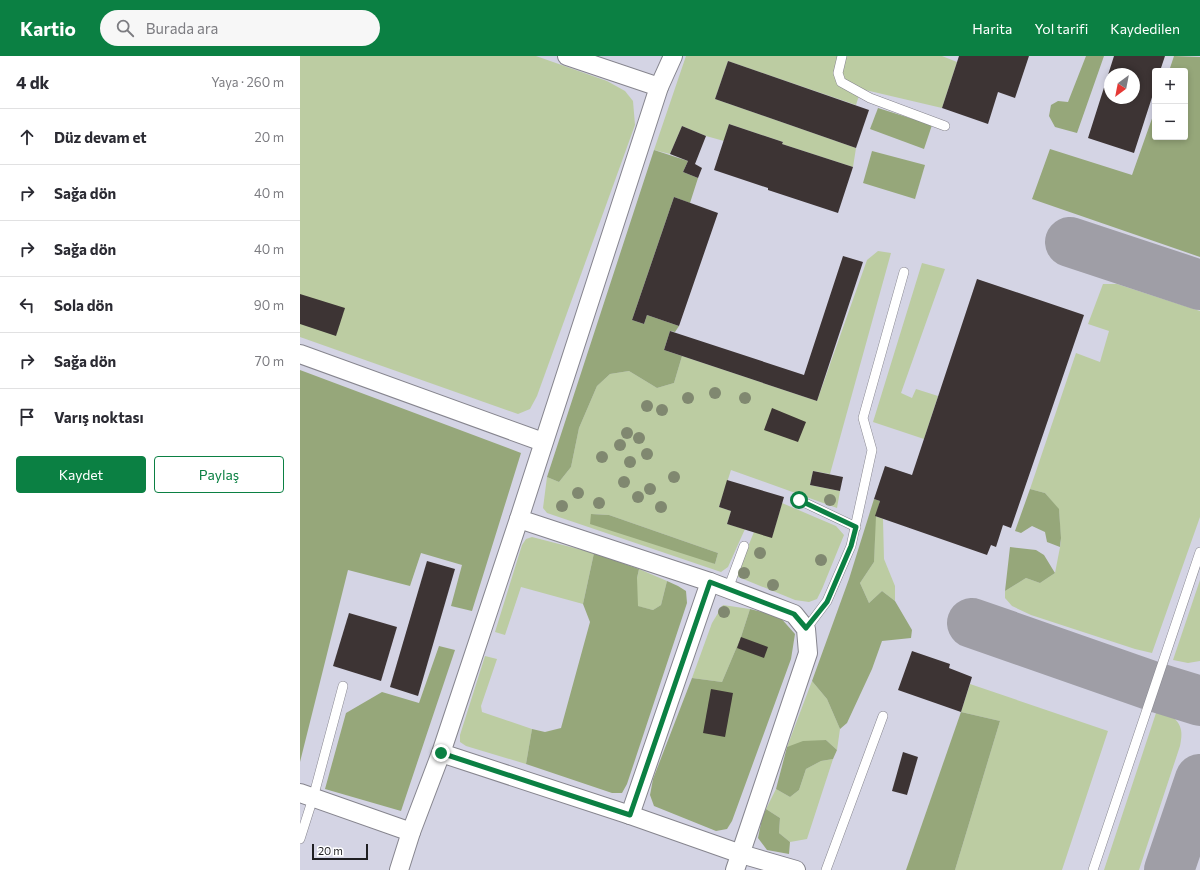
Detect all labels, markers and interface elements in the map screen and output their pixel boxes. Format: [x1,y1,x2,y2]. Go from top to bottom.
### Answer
search box [100,10,380,46]
text: Kartio [20,17,76,40]
icon: search [114,17,136,39]
text: Burada ara [146,19,218,37]
text: Harita [972,20,1012,37]
text: Yol tarifi [1034,20,1088,37]
text: Kaydedilen [1110,20,1180,37]
north arrow [1104,68,1140,104]
map controls [1152,68,1188,140]
button: + [1152,68,1188,104]
text: 4 dk [16,72,49,93]
text: Yaya · 260 m [211,74,284,90]
button: − [1152,104,1188,140]
icon: ahead [16,126,38,148]
text: Düz devam et [54,128,147,146]
text: 20 m [255,129,284,145]
icon: right [16,182,38,204]
text: Sağa dön [54,184,116,202]
text: 40 m [254,185,284,201]
icon: right [16,238,38,260]
text: Sağa dön [54,240,116,258]
text: 40 m [254,241,284,257]
icon: left [16,294,38,316]
text: Sola dön [54,296,113,314]
text: 90 m [254,297,284,313]
icon: right [16,350,38,372]
text: Sağa dön [54,352,116,370]
text: 70 m [255,353,284,369]
icon: arrive [16,406,38,428]
text: Varış noktası [54,408,144,426]
button: Kaydet [16,456,146,493]
button: Paylaş [154,456,284,493]
route start [790,491,808,509]
route end [432,744,450,762]
scale bar [312,842,368,861]
text: 20 m [318,844,343,857]

